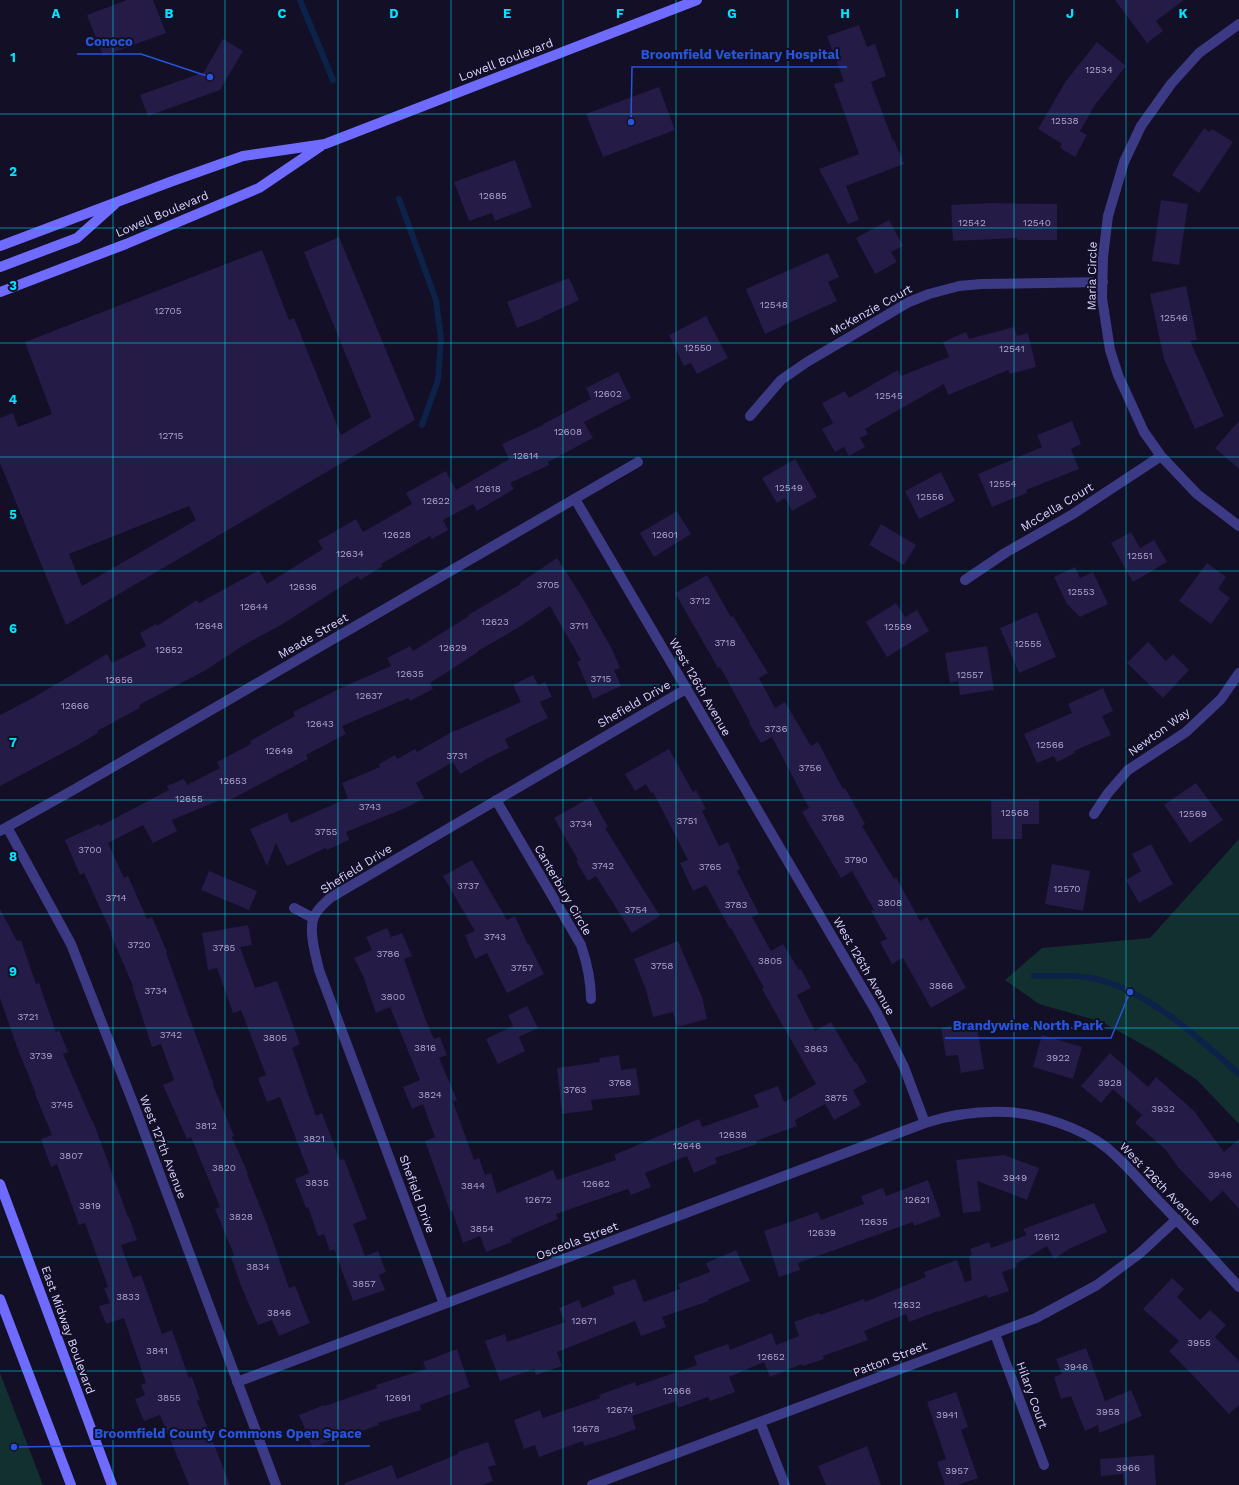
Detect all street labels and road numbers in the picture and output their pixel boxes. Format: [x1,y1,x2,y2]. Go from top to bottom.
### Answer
street label: Lowell Boulevard [457,36,555,84]
street label: Lowell Boulevard [113,188,211,240]
street label: Maria Circle [1084,241,1100,311]
street label: McKenzie Court [828,282,914,338]
street label: McCella Court [1018,480,1096,534]
street label: Meade Street [275,610,351,662]
street label: West 126th Avenue [666,636,734,739]
street label: Shefield Drive [595,677,673,731]
street label: Newton Way [1125,705,1193,759]
street label: Shefield Drive [318,841,395,897]
street label: Canterbury Circle [531,842,595,938]
street label: West 126th Avenue [830,915,898,1018]
street label: West 127th Avenue [137,1093,189,1201]
street label: West 126th Avenue [1116,1139,1204,1229]
street label: Shefield Drive [396,1153,438,1235]
street label: Osceola Street [534,1219,620,1263]
street label: East Midway Boulevard [38,1264,98,1396]
street label: Patton Street [851,1338,929,1380]
street label: Hilary Court [1013,1360,1051,1430]

